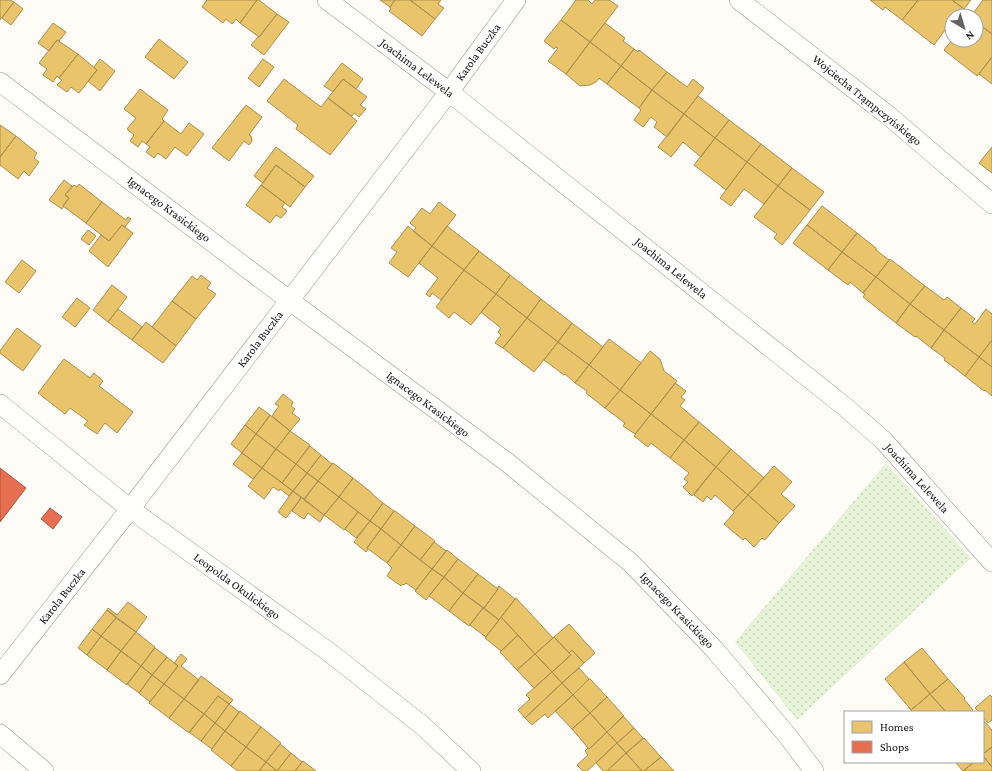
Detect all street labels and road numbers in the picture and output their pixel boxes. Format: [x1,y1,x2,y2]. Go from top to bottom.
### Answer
street label: Karola Buczka [453,20,504,83]
street label: Joachima Lelewela [376,35,457,101]
street label: Wojciecha Trąmpczyńskiego [810,52,925,148]
street label: Ignacego Krasickiego [125,173,213,245]
street label: Joachima Lelewela [631,234,710,302]
street label: Karola Buczka [234,307,286,370]
street label: Ignacego Krasickiego [384,368,472,440]
street label: Joachima Lelewela [881,439,952,516]
street label: Leopolda Okulickiego [191,550,283,622]
street label: Karola Buczka [36,565,89,627]
street label: Ignacego Krasickiego [637,569,717,651]

